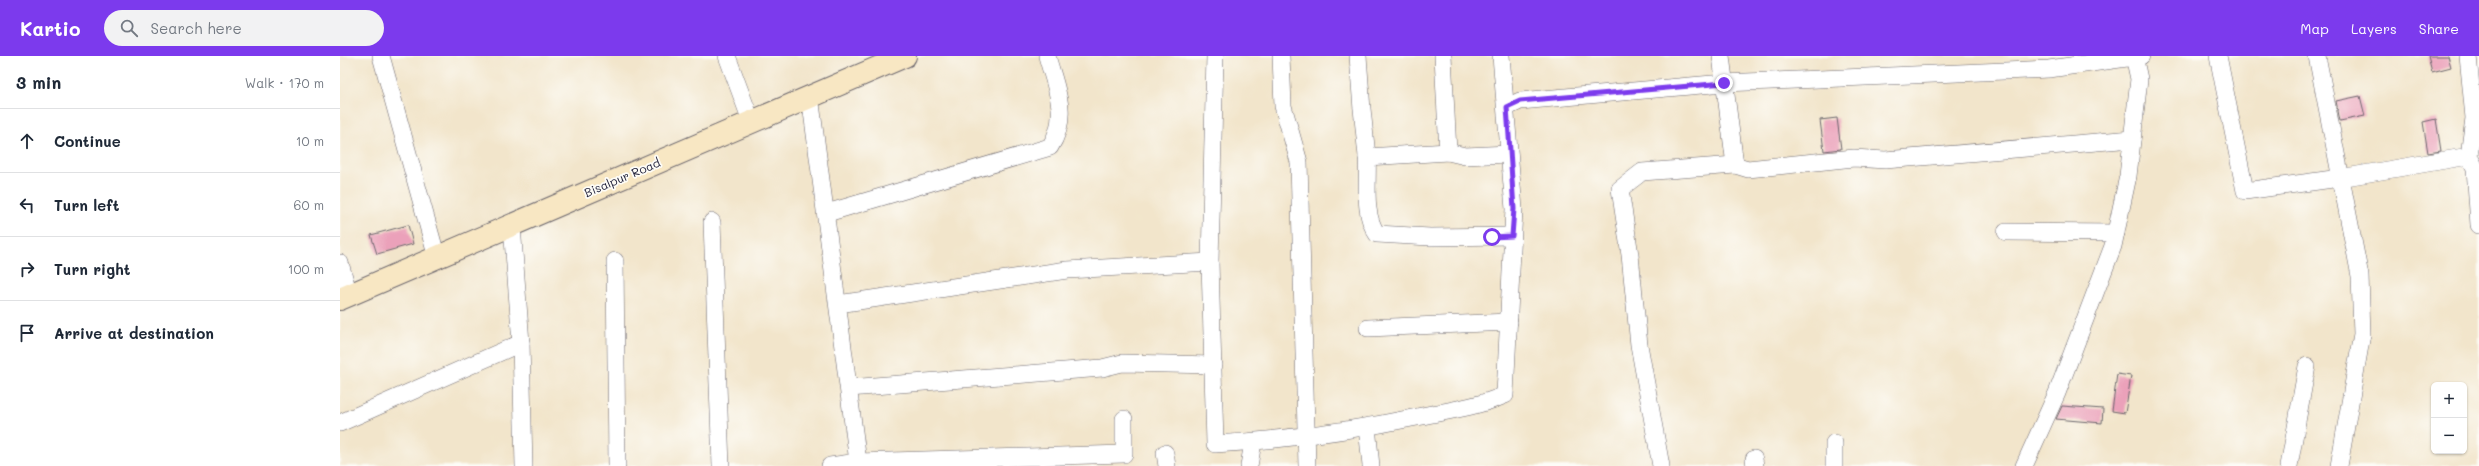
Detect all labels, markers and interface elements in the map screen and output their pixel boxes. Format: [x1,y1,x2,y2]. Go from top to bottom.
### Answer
search box [104,10,384,46]
text: Kartio [20,16,80,41]
icon: search [118,17,140,39]
text: Search here [150,18,242,38]
text: Map [2300,19,2329,38]
text: Layers [2351,19,2397,38]
text: Share [2419,19,2459,38]
text: 3 min [16,71,61,93]
text: Walk · 170 m [245,74,324,91]
route end [1715,74,1733,92]
icon: ahead [16,130,38,152]
text: Continue [54,131,121,151]
text: 10 m [296,132,324,149]
street label: Bisalpur Road [582,154,663,200]
icon: left [16,194,38,216]
text: Turn left [54,195,119,215]
text: 60 m [294,196,324,213]
route start [1483,228,1501,246]
icon: right [16,258,38,280]
text: Turn right [54,259,131,279]
text: 100 m [288,260,324,277]
icon: arrive [16,322,38,344]
text: Arrive at destination [54,323,214,343]
map controls [2431,382,2467,454]
button: + [2431,382,2467,418]
button: − [2431,418,2467,454]

